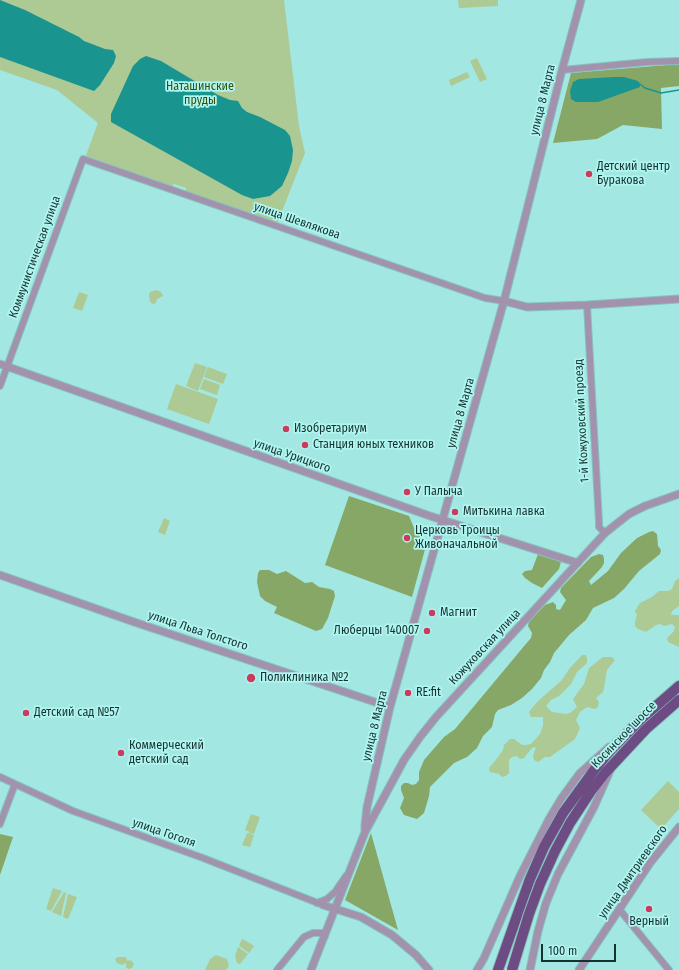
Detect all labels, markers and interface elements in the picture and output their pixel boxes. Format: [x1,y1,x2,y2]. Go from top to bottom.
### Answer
street label: улица 8 Марта [527,63,559,137]
park label: Наташинские пруды [166,80,234,108]
place label: Детский центр Буракова [597,160,670,188]
marker: Детский центр Буракова [584,169,594,179]
street label: Коммунистическая улица [6,194,64,320]
street label: улица Шевлякова [252,199,342,243]
street label: 1-й Кожуховский проезд [572,359,592,483]
street label: улица 8 Марта [444,376,478,450]
place label: Изобретариум [294,422,367,436]
marker: Изобретариум [281,424,291,434]
street label: улица Урицкого [252,436,332,476]
place label: Станция юных техников [313,438,434,452]
marker: Станция юных техников [300,440,310,450]
place label: У Палыча [415,485,463,499]
marker: У Палыча [402,487,412,497]
place label: Митькина лавка [463,505,545,519]
marker: Митькина лавка [450,507,460,517]
place label: Церковь Троицы Живоначальной [415,524,500,552]
marker: Церковь Троицы Живоначальной [402,533,412,543]
place label: Магнит [440,606,477,620]
street label: Кожуховская улица [446,606,524,688]
street label: улица Льва Толстого [146,608,250,654]
marker: Магнит [427,608,437,618]
place label: Люберцы 140007 [334,624,419,638]
marker: Люберцы 140007 [422,626,432,636]
place label: Поликлиника №2 [260,671,349,685]
marker: Поликлиника №2 [245,672,257,684]
place label: RE:fit [416,686,441,700]
marker: RE:fit [403,688,413,698]
street label: улица 8 Марта [359,689,391,763]
street label: Косинское шоссе [589,699,659,771]
place label: Детский сад №57 [34,706,119,720]
marker: Детский сад №57 [21,708,31,718]
place label: Коммерческий детский сад [129,739,204,767]
marker: Коммерческий детский сад [116,748,126,758]
street label: улица Гоголя [130,815,198,851]
street label: улица Дмитриевского [595,823,671,921]
marker: Верный [644,904,654,914]
place label: Верный [629,915,669,929]
scale bar [543,936,618,962]
text: 100 m [548,944,577,958]

